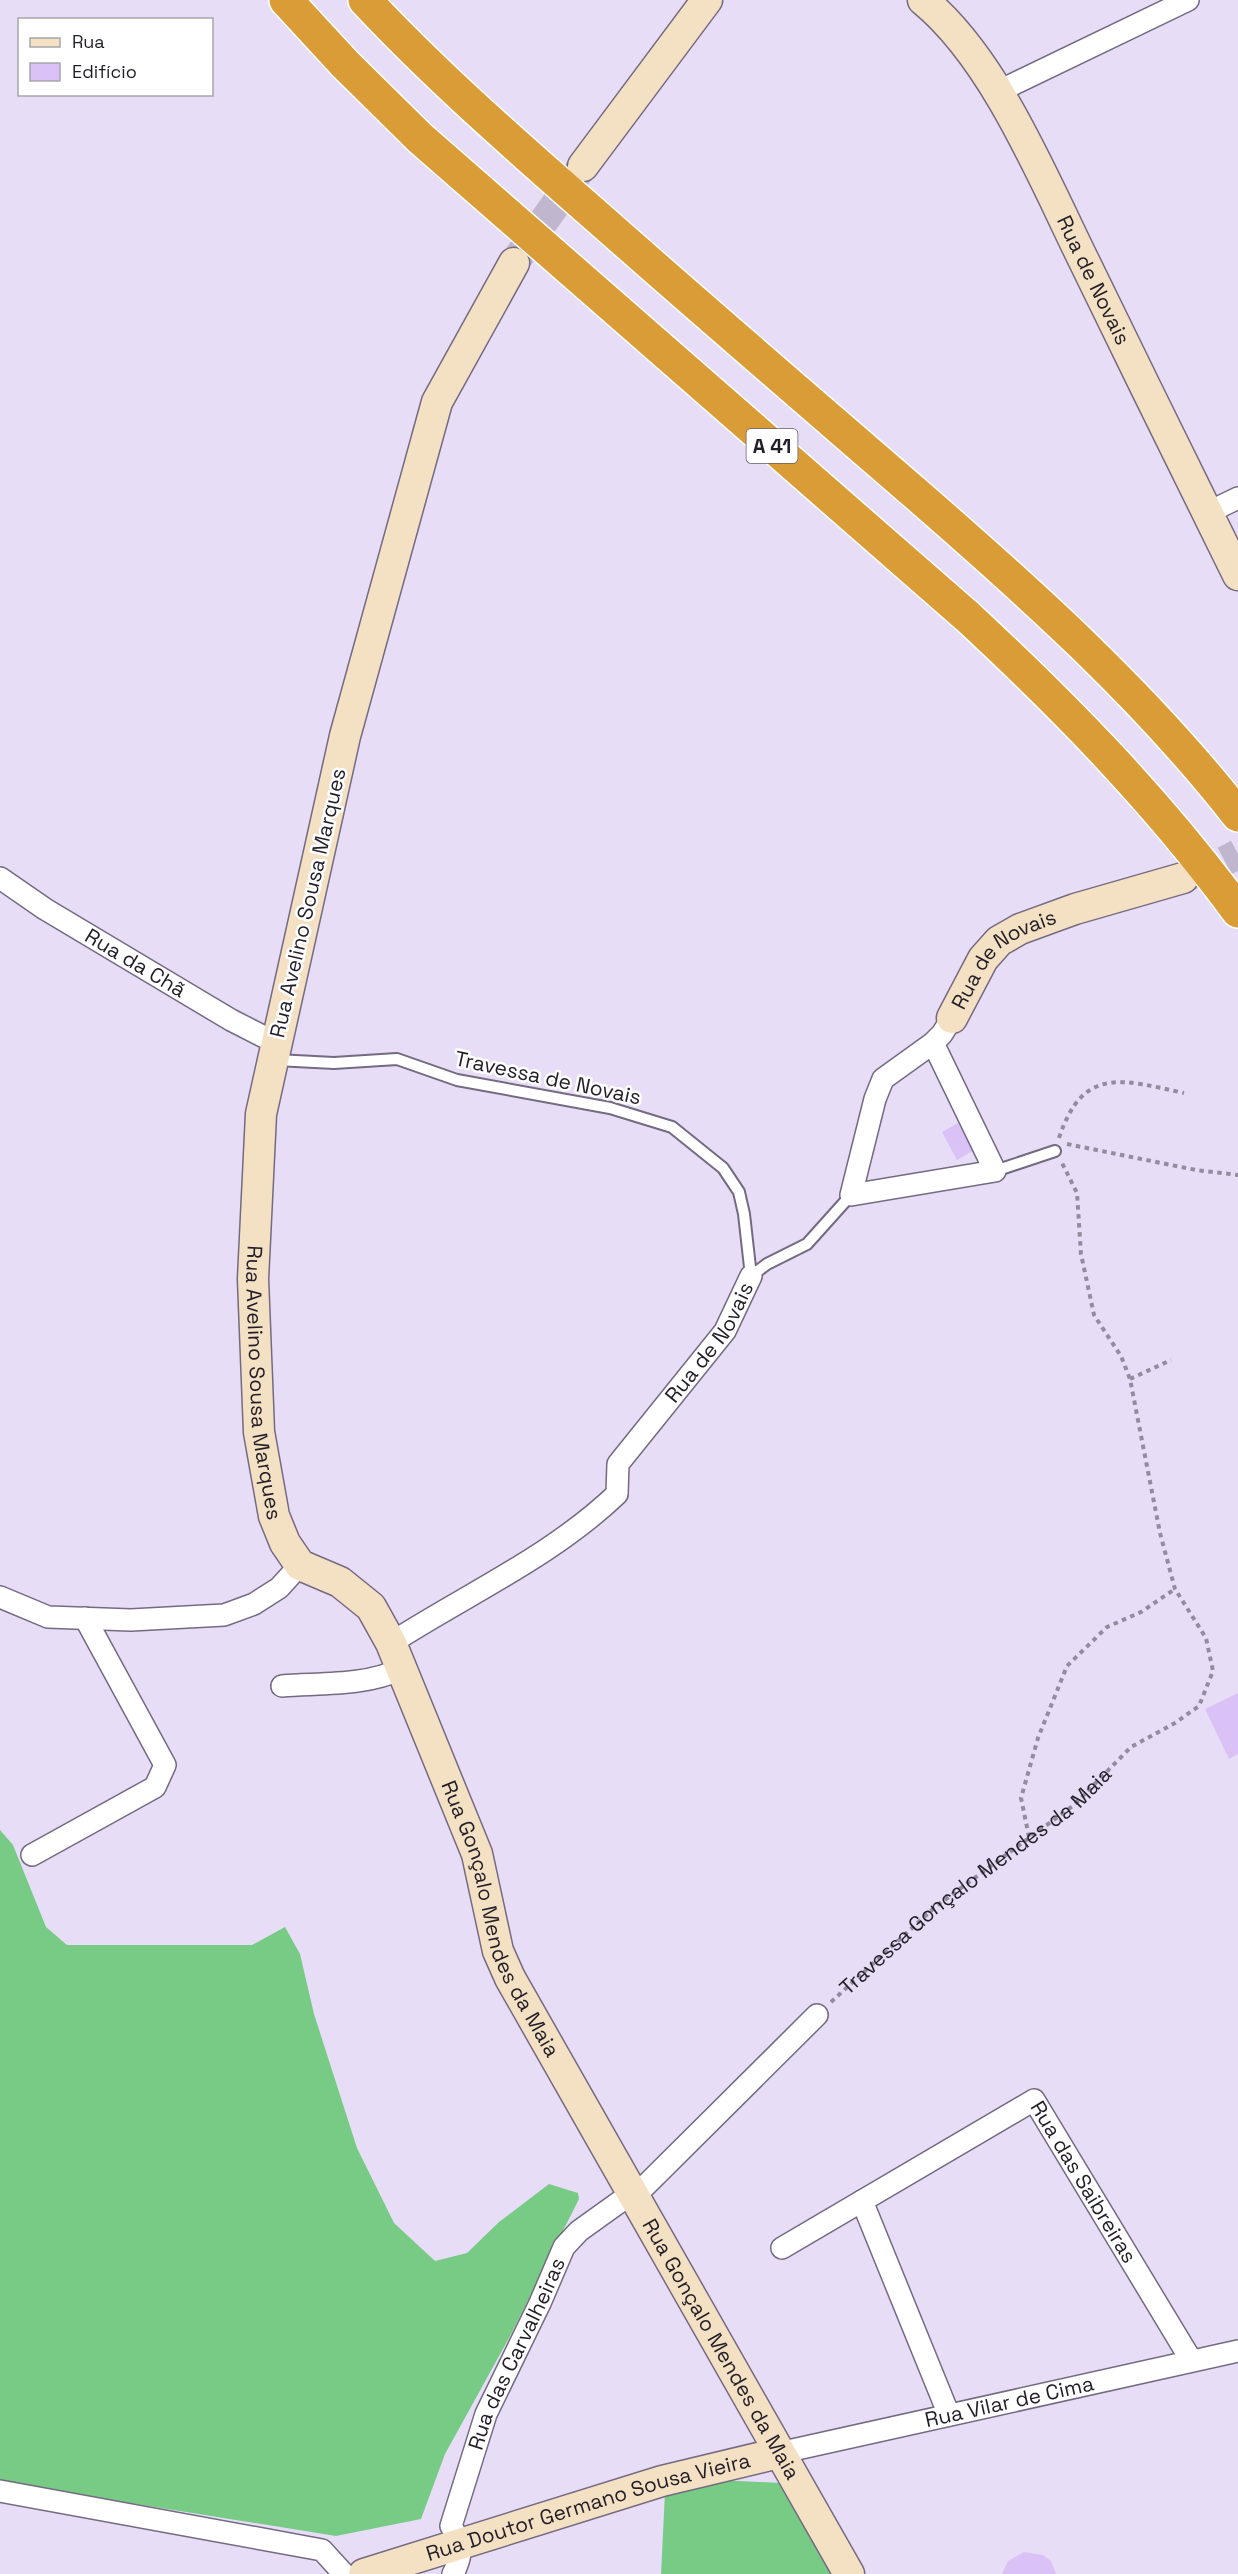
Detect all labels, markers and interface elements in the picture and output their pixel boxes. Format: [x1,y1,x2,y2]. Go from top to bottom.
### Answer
legend [18,18,213,96]
text: Rua [72,30,105,53]
text: Edifício [72,60,137,83]
street label: Rua de Novais [1051,211,1137,349]
road number: A 41 [746,429,798,463]
street label: Rua Avelino Sousa Marques [263,765,352,1040]
street label: Rua de Novais [945,903,1060,1014]
street label: Rua da Chã [80,922,191,1003]
street label: Travessa de Novais [452,1045,644,1110]
street label: Rua Avelino Sousa Marques [240,1245,288,1522]
street label: Rua de Novais [659,1278,759,1408]
street label: Travessa Gonçalo Mendes da Maia [834,1761,1117,2001]
street label: Rua Gonçalo Mendes da Maia [435,1776,566,2062]
street label: Rua das Saibreiras [1025,2096,1143,2268]
street label: Rua Gonçalo Mendes da Maia [637,2214,806,2484]
street label: Rua das Carvalheiras [462,2253,571,2453]
street label: Rua Vilar de Cima [922,2369,1096,2433]
street label: Rua Doutor Germano Sousa Vieira [422,2446,753,2567]

